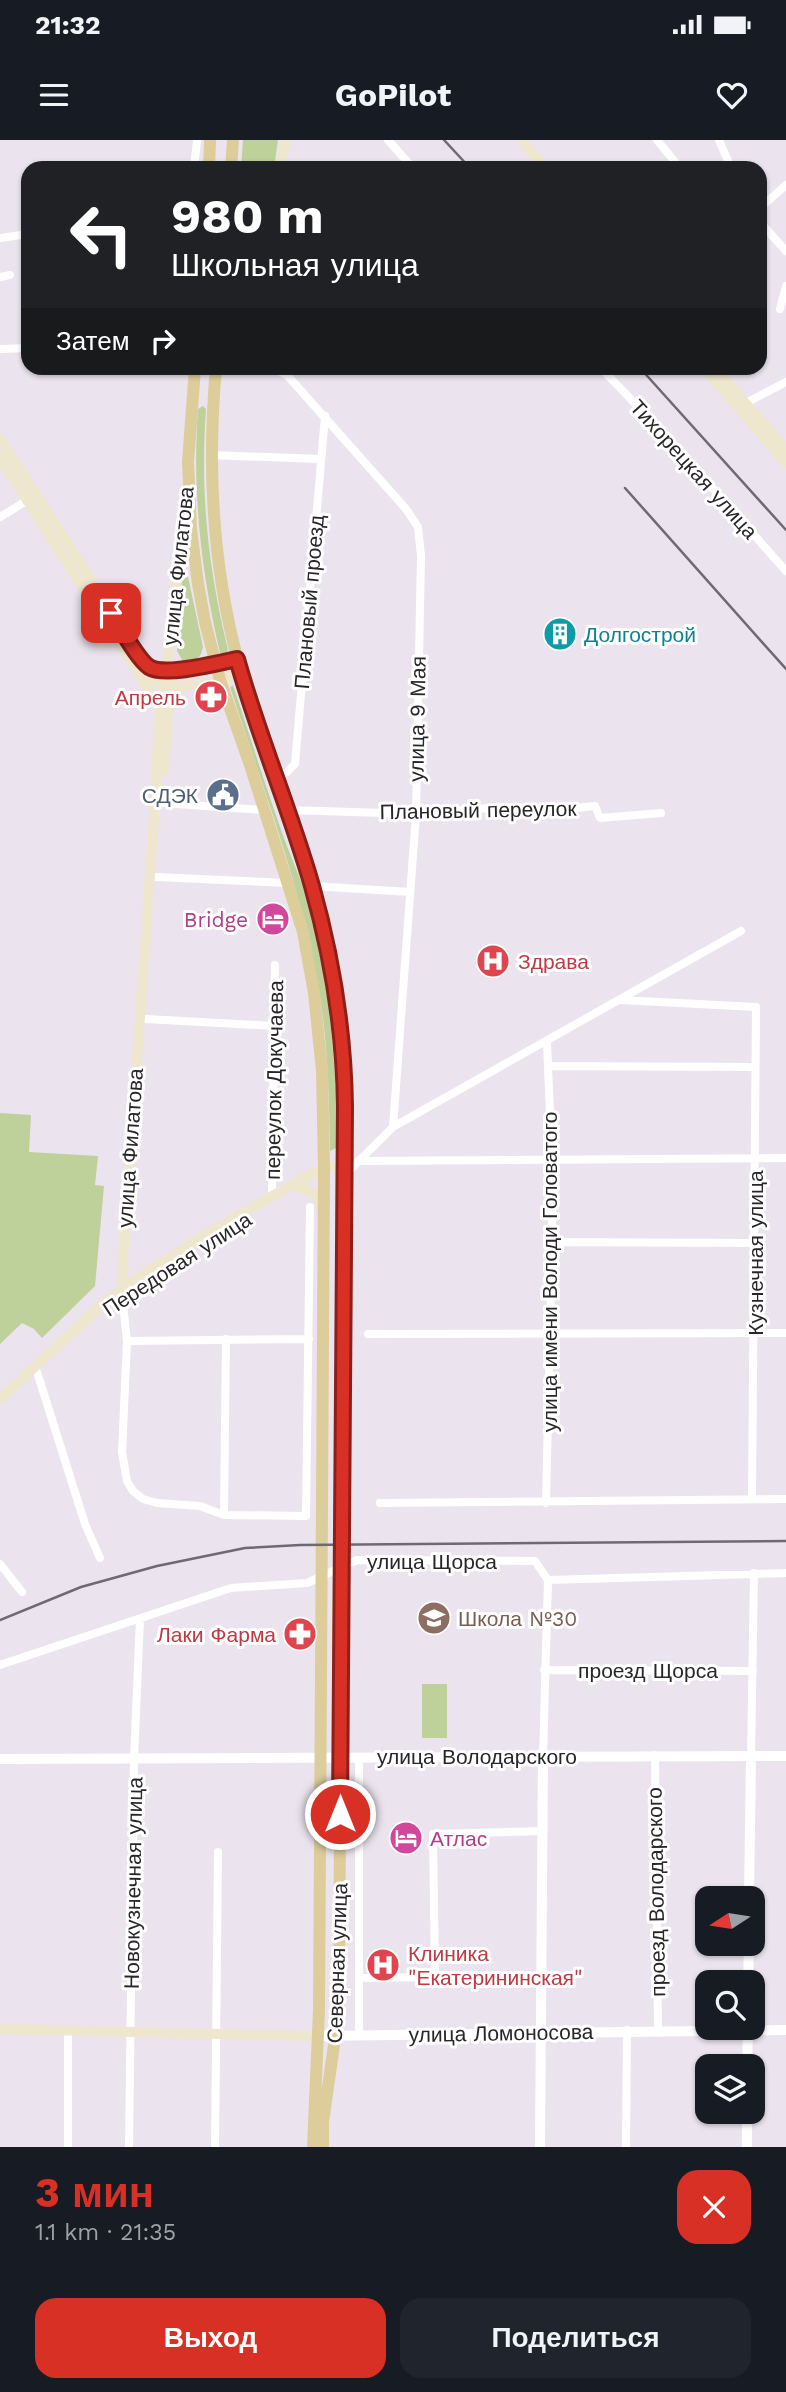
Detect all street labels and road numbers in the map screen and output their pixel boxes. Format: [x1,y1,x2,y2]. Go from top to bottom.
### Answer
street label: Тихорецкая улица [625,394,763,544]
street label: улица Филатова [157,485,199,647]
street label: Плановый проезд [289,514,329,690]
street label: улица 9 Мая [403,656,431,782]
street label: Плановый переулок [379,796,578,824]
street label: переулок Докучаева [260,980,288,1180]
street label: улица Филатова [112,1067,148,1229]
street label: улица имени Володи Головатого [537,1112,562,1432]
street label: Кузнечная улица [743,1170,768,1336]
street label: Передовая улица [98,1206,256,1321]
street label: улица Щорса [367,1549,497,1574]
street label: проезд Щорса [578,1658,718,1683]
street label: улица Володарского [377,1744,577,1769]
street label: Новокузнечная улица [119,1776,147,1989]
street label: проезд Володарского [642,1787,670,1997]
street label: Северная улица [322,1882,352,2044]
street label: улица Ломоносова [408,2019,594,2047]

